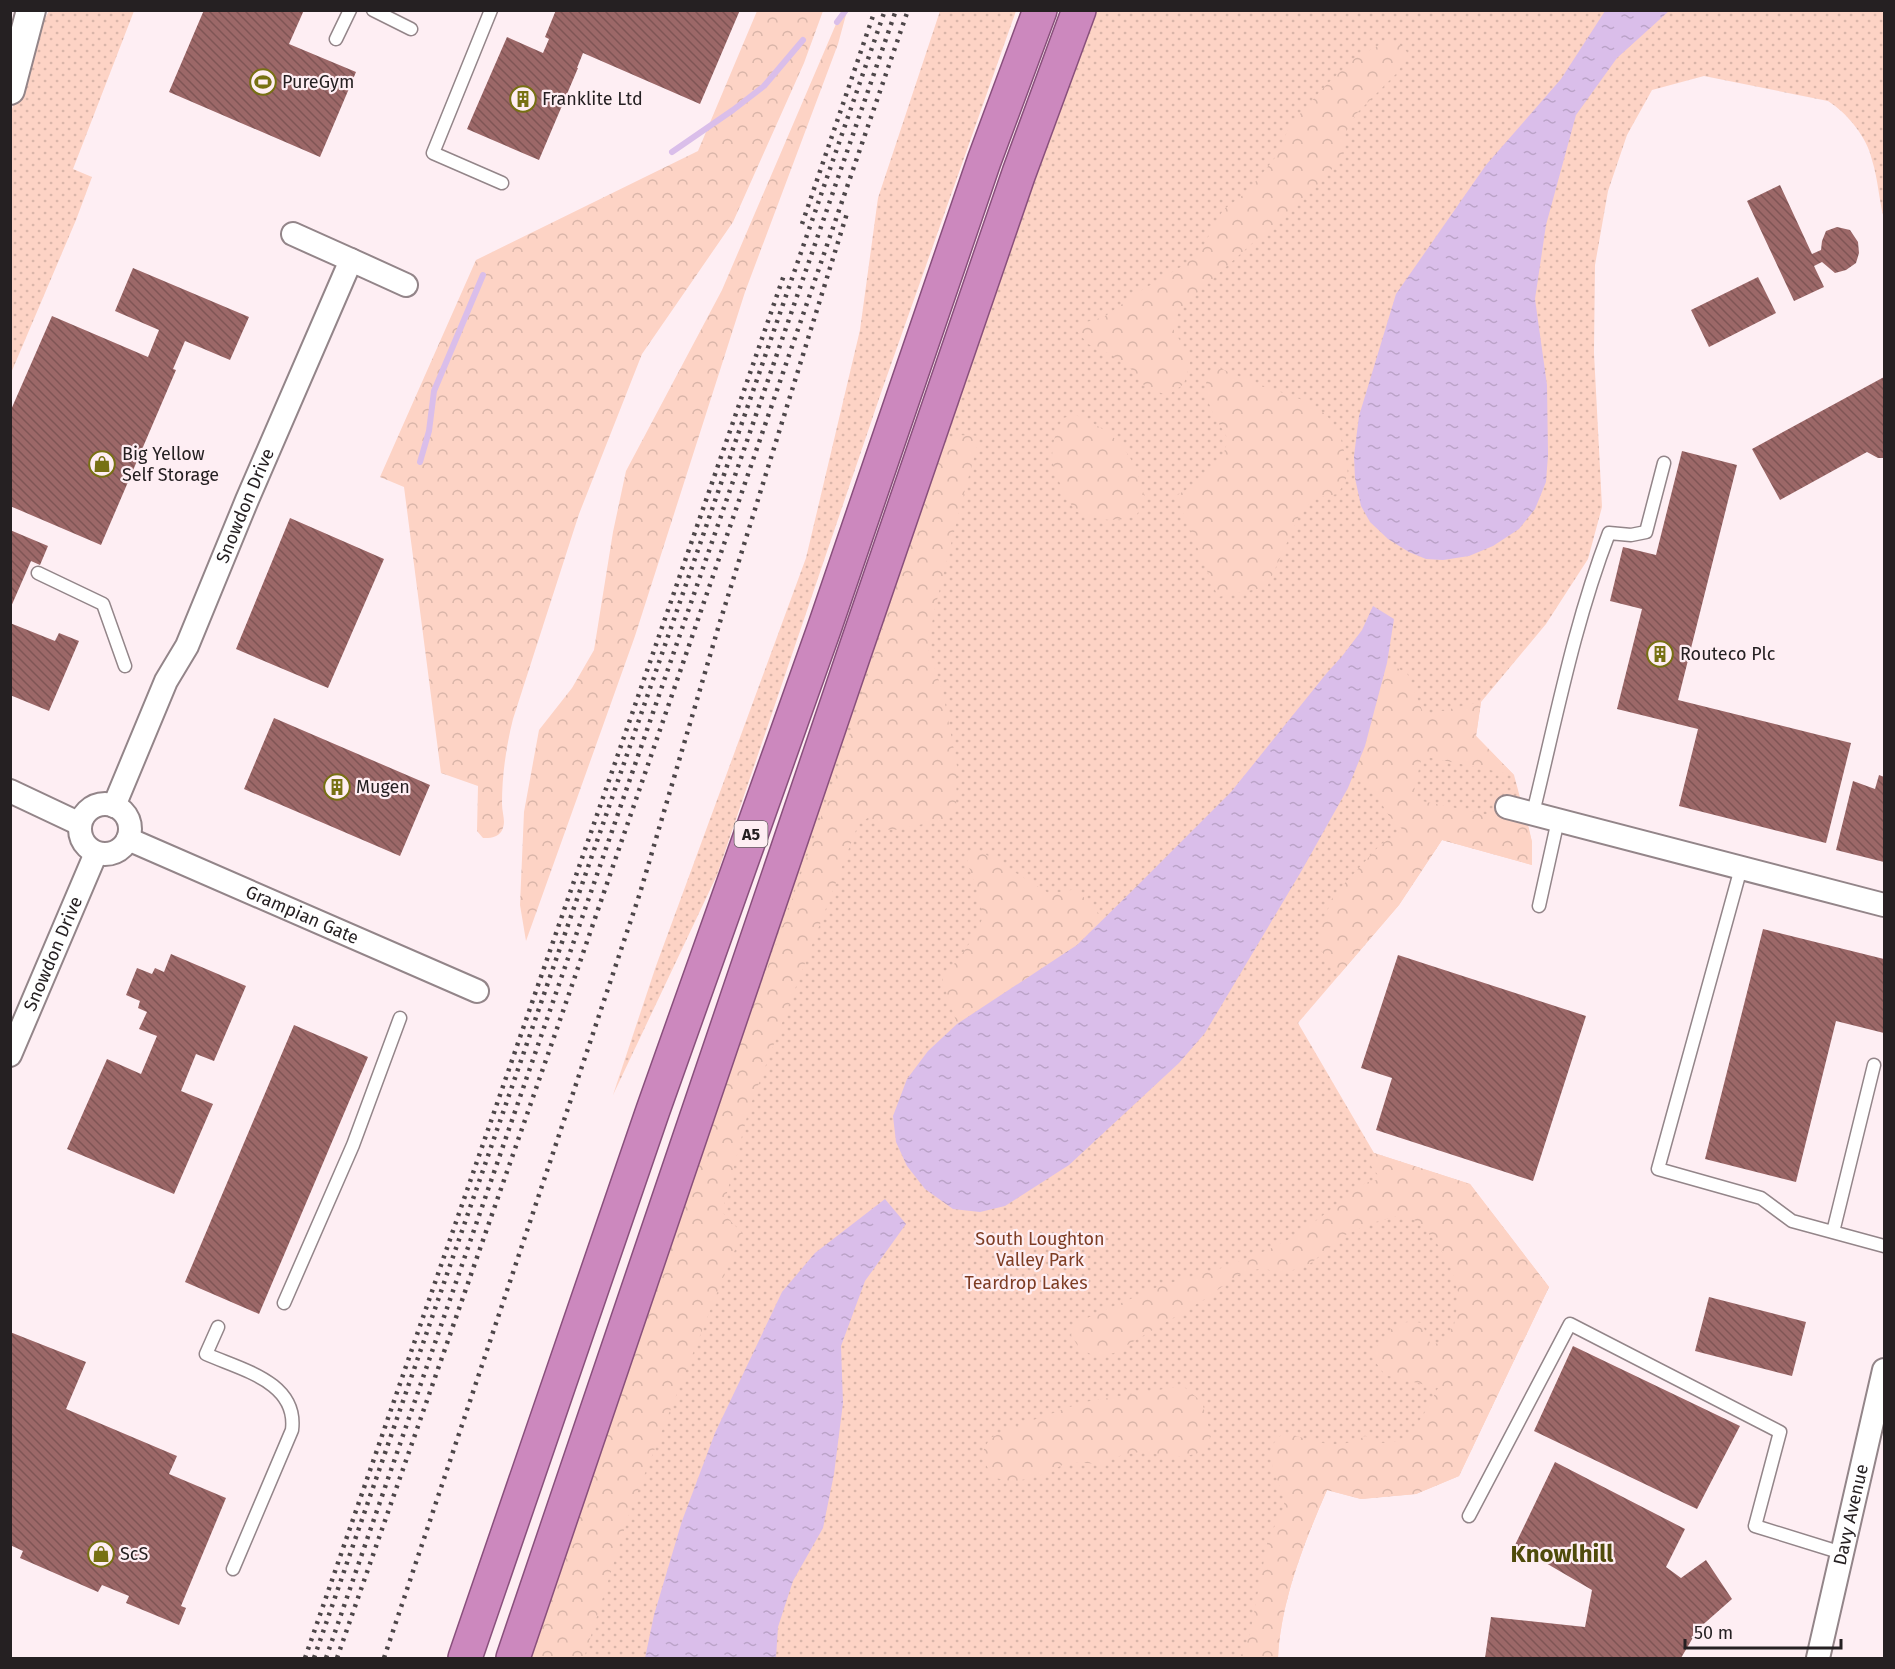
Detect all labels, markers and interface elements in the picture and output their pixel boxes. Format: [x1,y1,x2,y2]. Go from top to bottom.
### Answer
sports icon: PureGym [248,67,278,97]
place label: PureGym [282,71,354,93]
building icon: Franklite Ltd [508,84,538,114]
place label: Franklite Ltd [542,88,643,110]
place label: Big Yellow Self Storage [122,443,219,486]
street label: Snowdon Drive [211,445,279,567]
shop icon: Big Yellow Self Storage [87,449,117,479]
building icon: Routeco Plc [1645,639,1675,669]
place label: Routeco Plc [1680,643,1776,665]
building icon: Mugen [322,772,352,802]
place label: Mugen [356,776,410,798]
road number: A5 [734,821,768,847]
street label: Grampian Gate [242,881,362,949]
street label: Snowdon Drive [19,893,87,1015]
park label: South Loughton Valley Park [975,1228,1105,1271]
park label: Teardrop Lakes [964,1272,1088,1294]
street label: Davy Avenue [1829,1462,1873,1567]
shop icon: ScS [86,1539,116,1569]
district label: Knowlhill [1510,1540,1614,1568]
place label: ScS [120,1543,148,1565]
scale bar [1685,1612,1841,1650]
text: 50 m [1694,1622,1733,1644]

